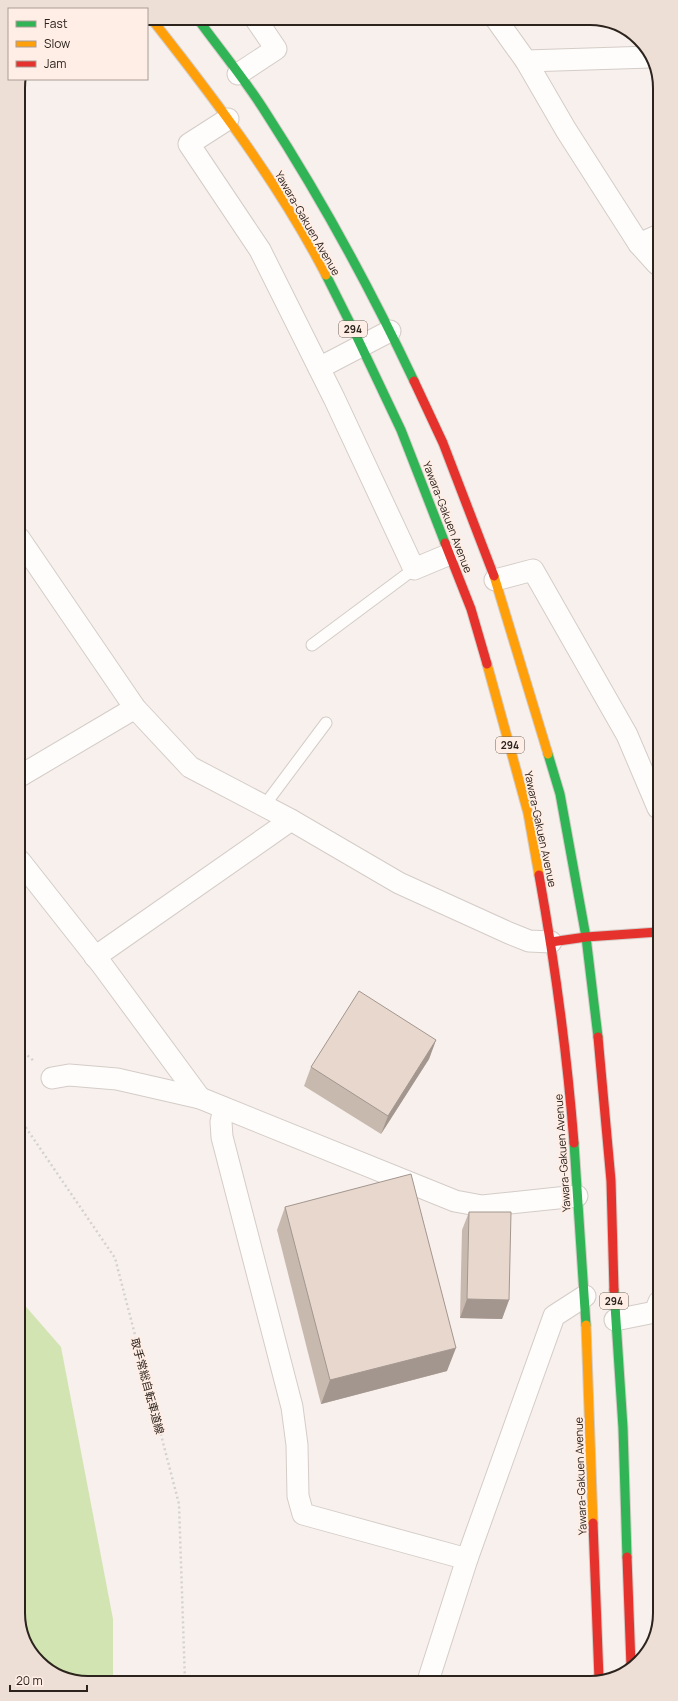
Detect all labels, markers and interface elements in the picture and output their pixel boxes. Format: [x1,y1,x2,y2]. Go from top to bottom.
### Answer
legend [8,8,148,80]
text: Fast [44,15,68,32]
text: Slow [44,35,70,52]
text: Jam [44,55,66,72]
street label: Yawara-Gakuen Avenue [272,168,344,278]
road number: 294 [339,321,367,337]
street label: Yawara-Gakuen Avenue [420,459,476,575]
road number: 294 [496,737,524,753]
street label: Yawara-Gakuen Avenue [521,770,561,889]
street label: Yawara-Gakuen Avenue [550,1093,574,1213]
road number: 294 [600,1293,628,1309]
street label: 取手常総自転車道線 [128,1336,168,1436]
street label: Yawara-Gakuen Avenue [570,1416,590,1535]
scale bar [10,1667,87,1693]
text: 20 m [16,1672,43,1689]

